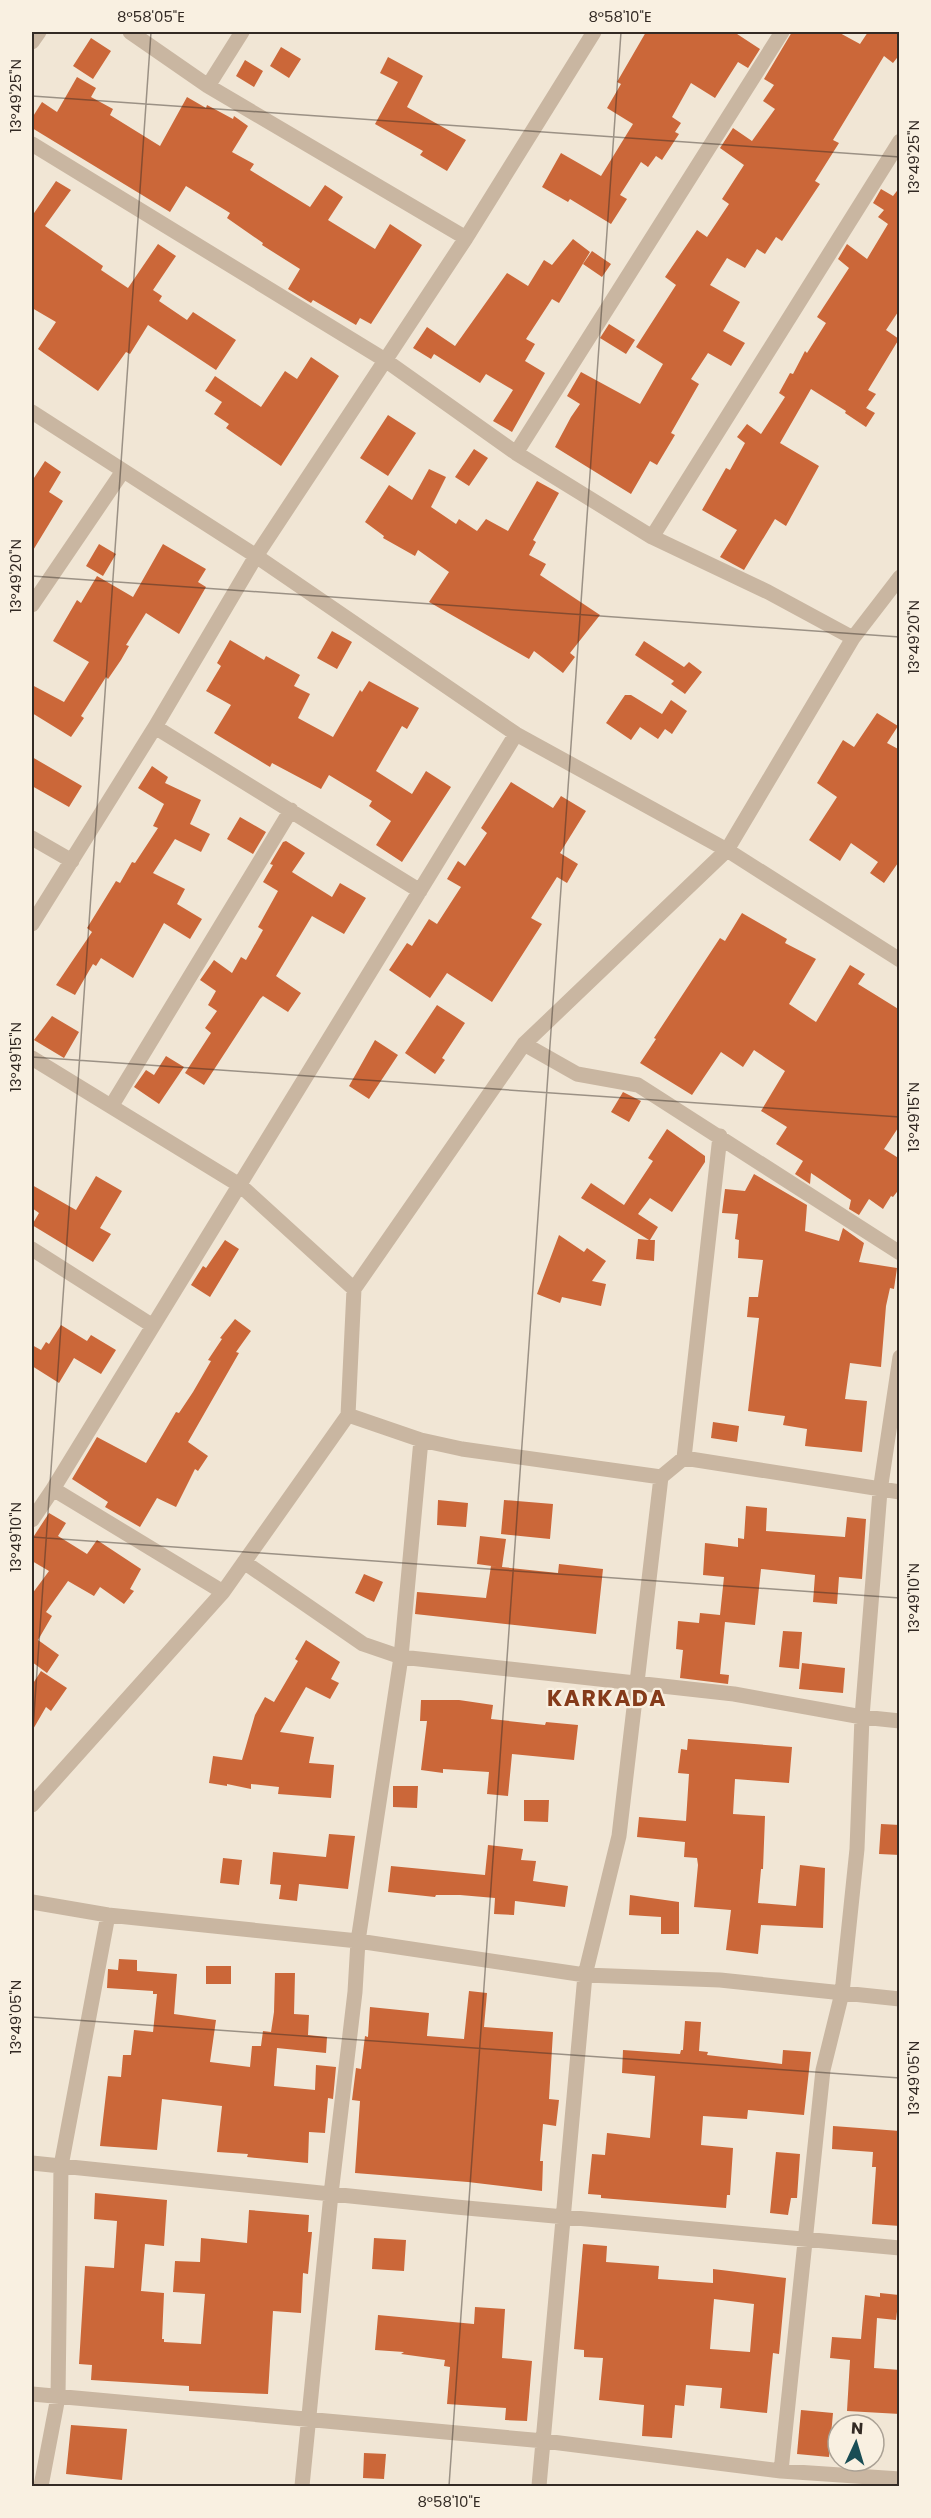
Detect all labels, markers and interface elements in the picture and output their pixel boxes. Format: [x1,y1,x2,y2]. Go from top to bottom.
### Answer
text: 8°58'05"E [117,6,185,27]
text: 8°58'10"E [588,6,652,27]
text: 13°49'25"N [5,59,26,133]
text: 13°49'25"N [903,120,924,194]
text: 13°49'20"N [5,539,26,613]
text: 13°49'20"N [903,600,924,674]
text: 13°49'15"N [5,1022,26,1092]
text: 13°49'15"N [903,1082,924,1152]
text: 13°49'10"N [5,1502,26,1572]
text: 13°49'10"N [903,1563,924,1633]
district label: KARKADA [547,1683,667,1714]
text: 13°49'05"N [5,1980,26,2054]
text: 13°49'05"N [903,2041,924,2115]
north arrow [826,2413,886,2473]
text: N [850,2417,864,2440]
text: 8°58'10"E [417,2491,481,2512]

